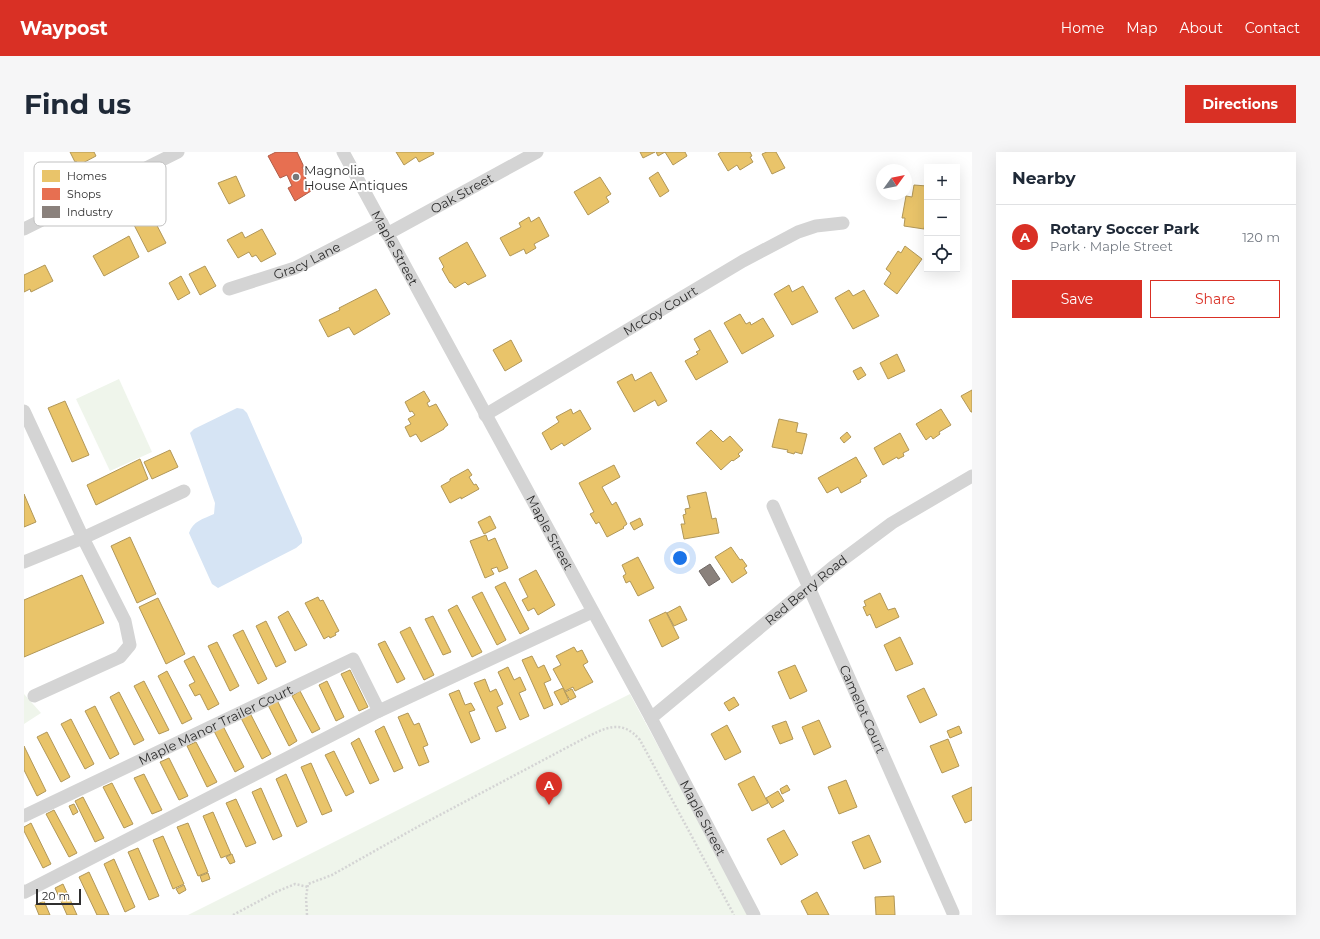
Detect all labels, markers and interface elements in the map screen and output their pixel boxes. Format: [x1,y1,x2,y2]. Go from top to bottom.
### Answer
text: Waypost [20,17,108,40]
text: Home [1061,19,1104,37]
text: Map [1126,19,1157,37]
text: About [1179,19,1223,37]
text: Contact [1245,19,1300,37]
button: Directions [1185,85,1296,123]
text: Find us [24,87,131,121]
legend [34,162,166,226]
place label: Magnolia House Antiques [304,162,408,193]
north arrow [876,164,912,200]
map controls [924,164,960,272]
button: + [924,164,960,200]
text: Nearby [1012,168,1076,188]
text: Homes [67,169,107,183]
street label: Oak Street [427,170,496,217]
marker: Magnolia House Antiques [291,172,301,182]
text: Shops [67,187,102,201]
button: − [924,200,960,236]
text: Industry [67,205,113,219]
street label: Maple Street [368,207,422,288]
text: Rotary Soccer Park [1050,219,1199,238]
text: A [1020,229,1030,245]
text: 120 m [1242,229,1280,245]
button: locate [924,236,960,272]
street label: Gracy Lane [271,238,343,282]
text: Park · Maple Street [1050,238,1173,254]
button: Save [1012,280,1142,318]
button: Share [1150,280,1280,318]
street label: McCoy Court [620,282,700,339]
street label: Maple Street [523,492,577,573]
your location [670,548,690,568]
street label: Red Berry Road [761,551,850,628]
street label: Camelot Court [836,662,889,756]
street label: Maple Manor Trailer Court [136,681,295,768]
pin: A [536,772,562,805]
street label: Maple Street [677,777,730,858]
scale bar [36,887,81,906]
text: 20 m [42,889,70,903]

